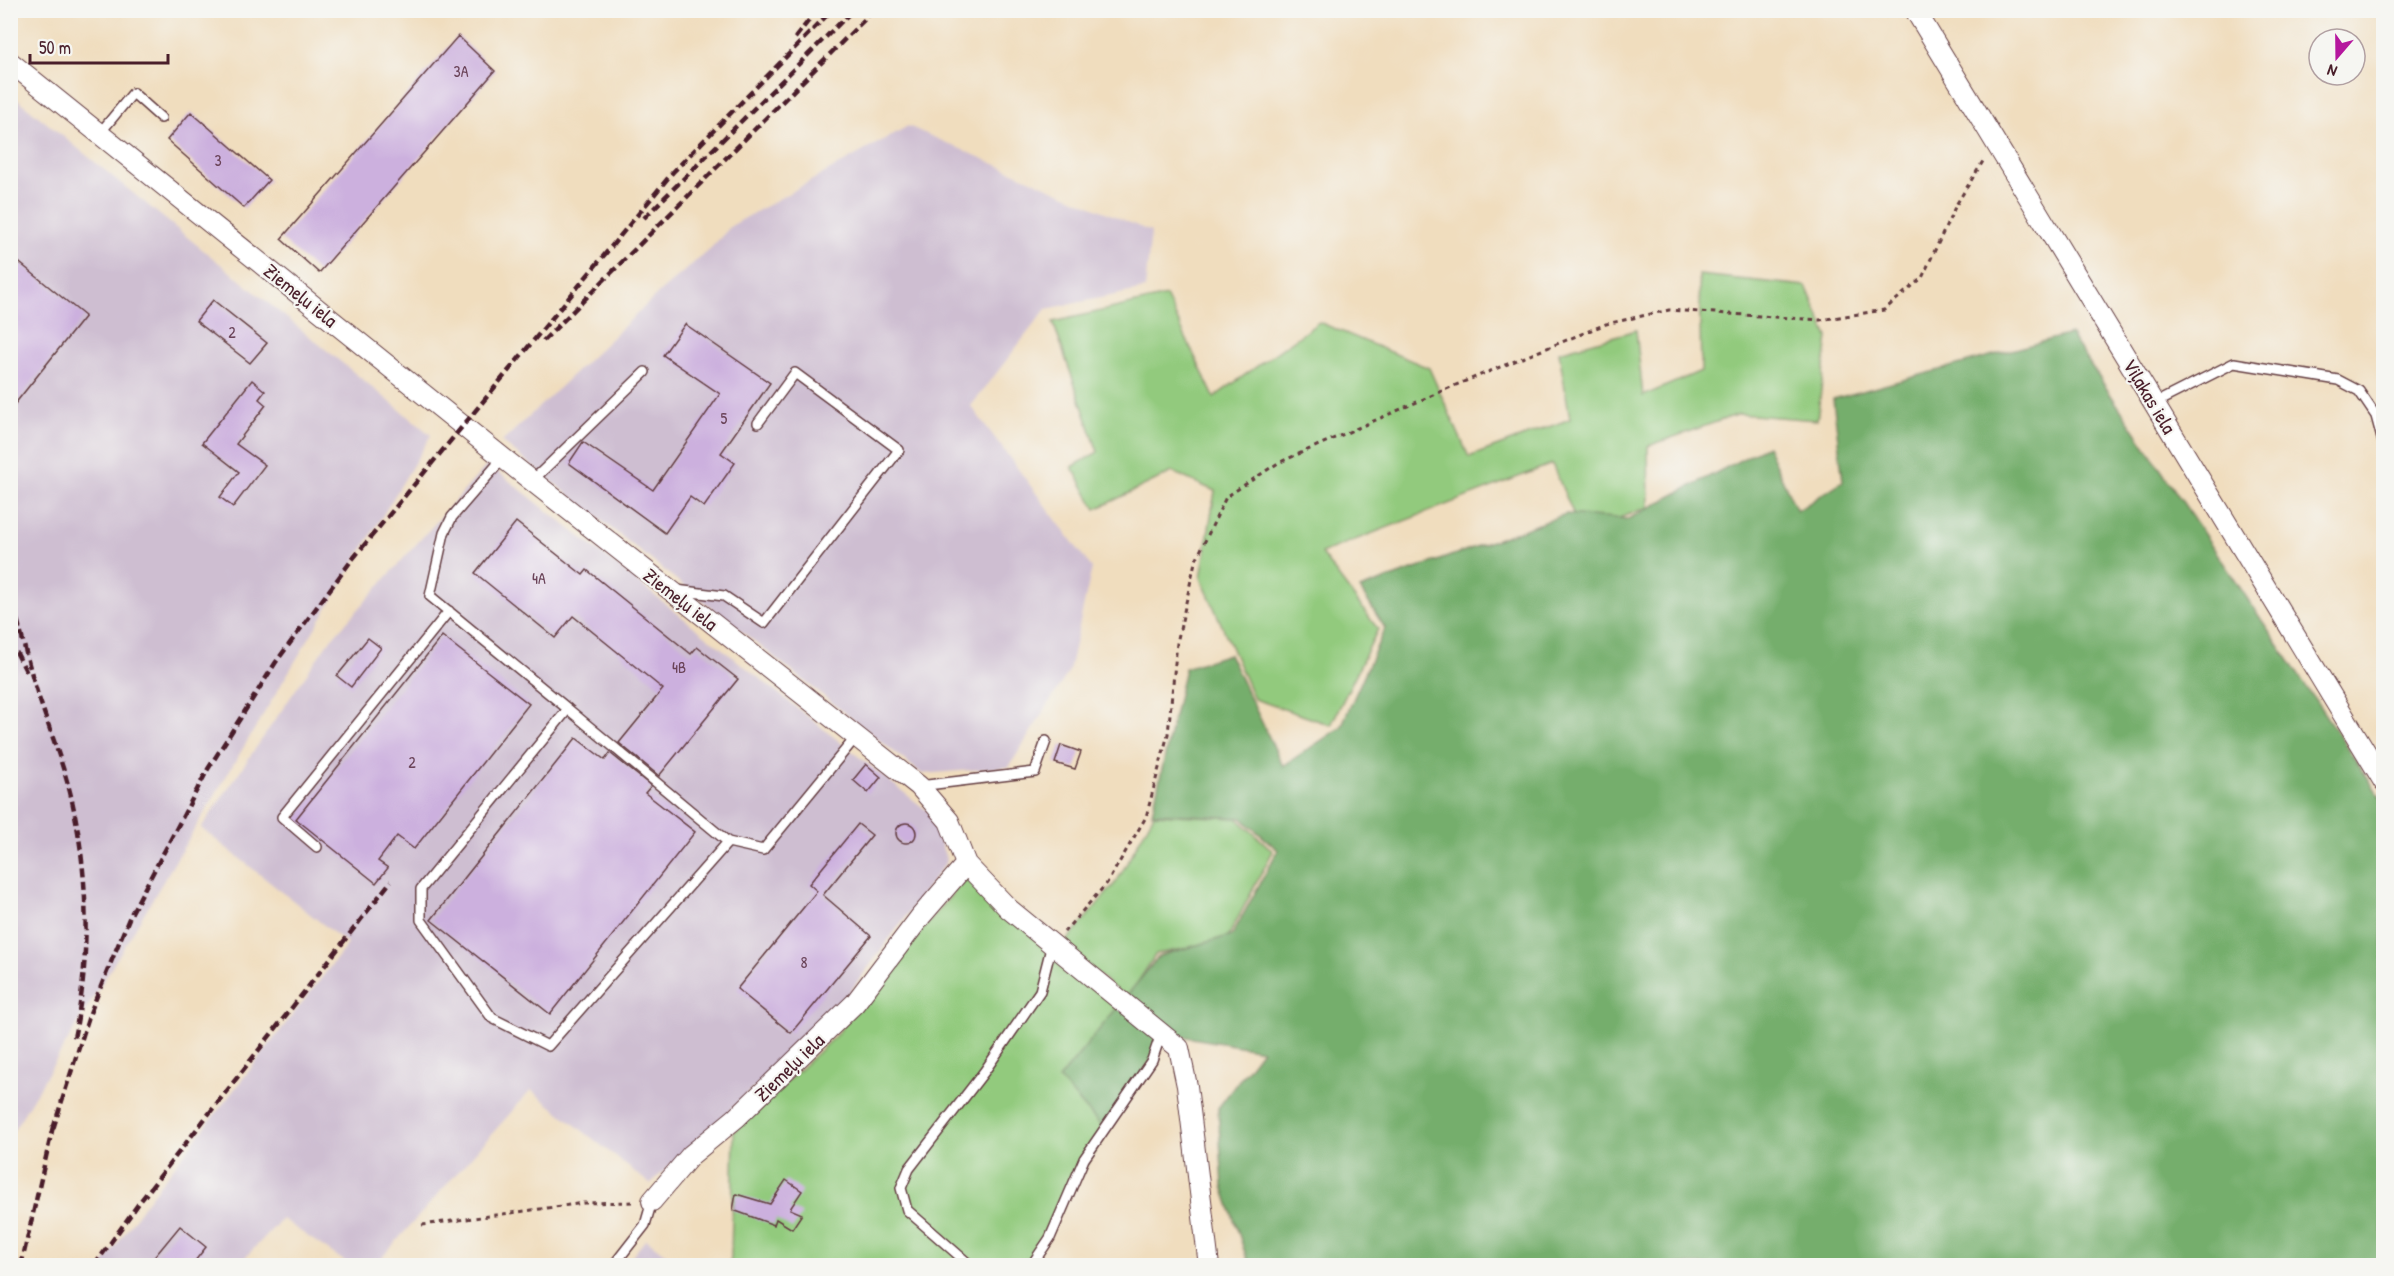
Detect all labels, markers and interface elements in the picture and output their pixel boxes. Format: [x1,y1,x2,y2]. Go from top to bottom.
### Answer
scale bar [30,27,168,65]
north arrow [2307,27,2367,87]
text: 50 m [39,35,71,60]
text: N [2324,59,2340,83]
house number: 3A [454,60,469,82]
house number: 3 [214,149,222,171]
street label: Ziemeļu iela [258,257,344,333]
house number: 2 [228,321,236,343]
street label: Viļakas iela [2117,354,2183,439]
house number: 5 [721,407,728,429]
street label: Ziemeļu iela [638,561,724,637]
house number: 4A [532,567,546,589]
house number: 4B [672,656,686,678]
house number: 2 [408,751,416,773]
house number: 8 [801,951,808,973]
street label: Ziemeļu iela [748,1027,830,1107]

